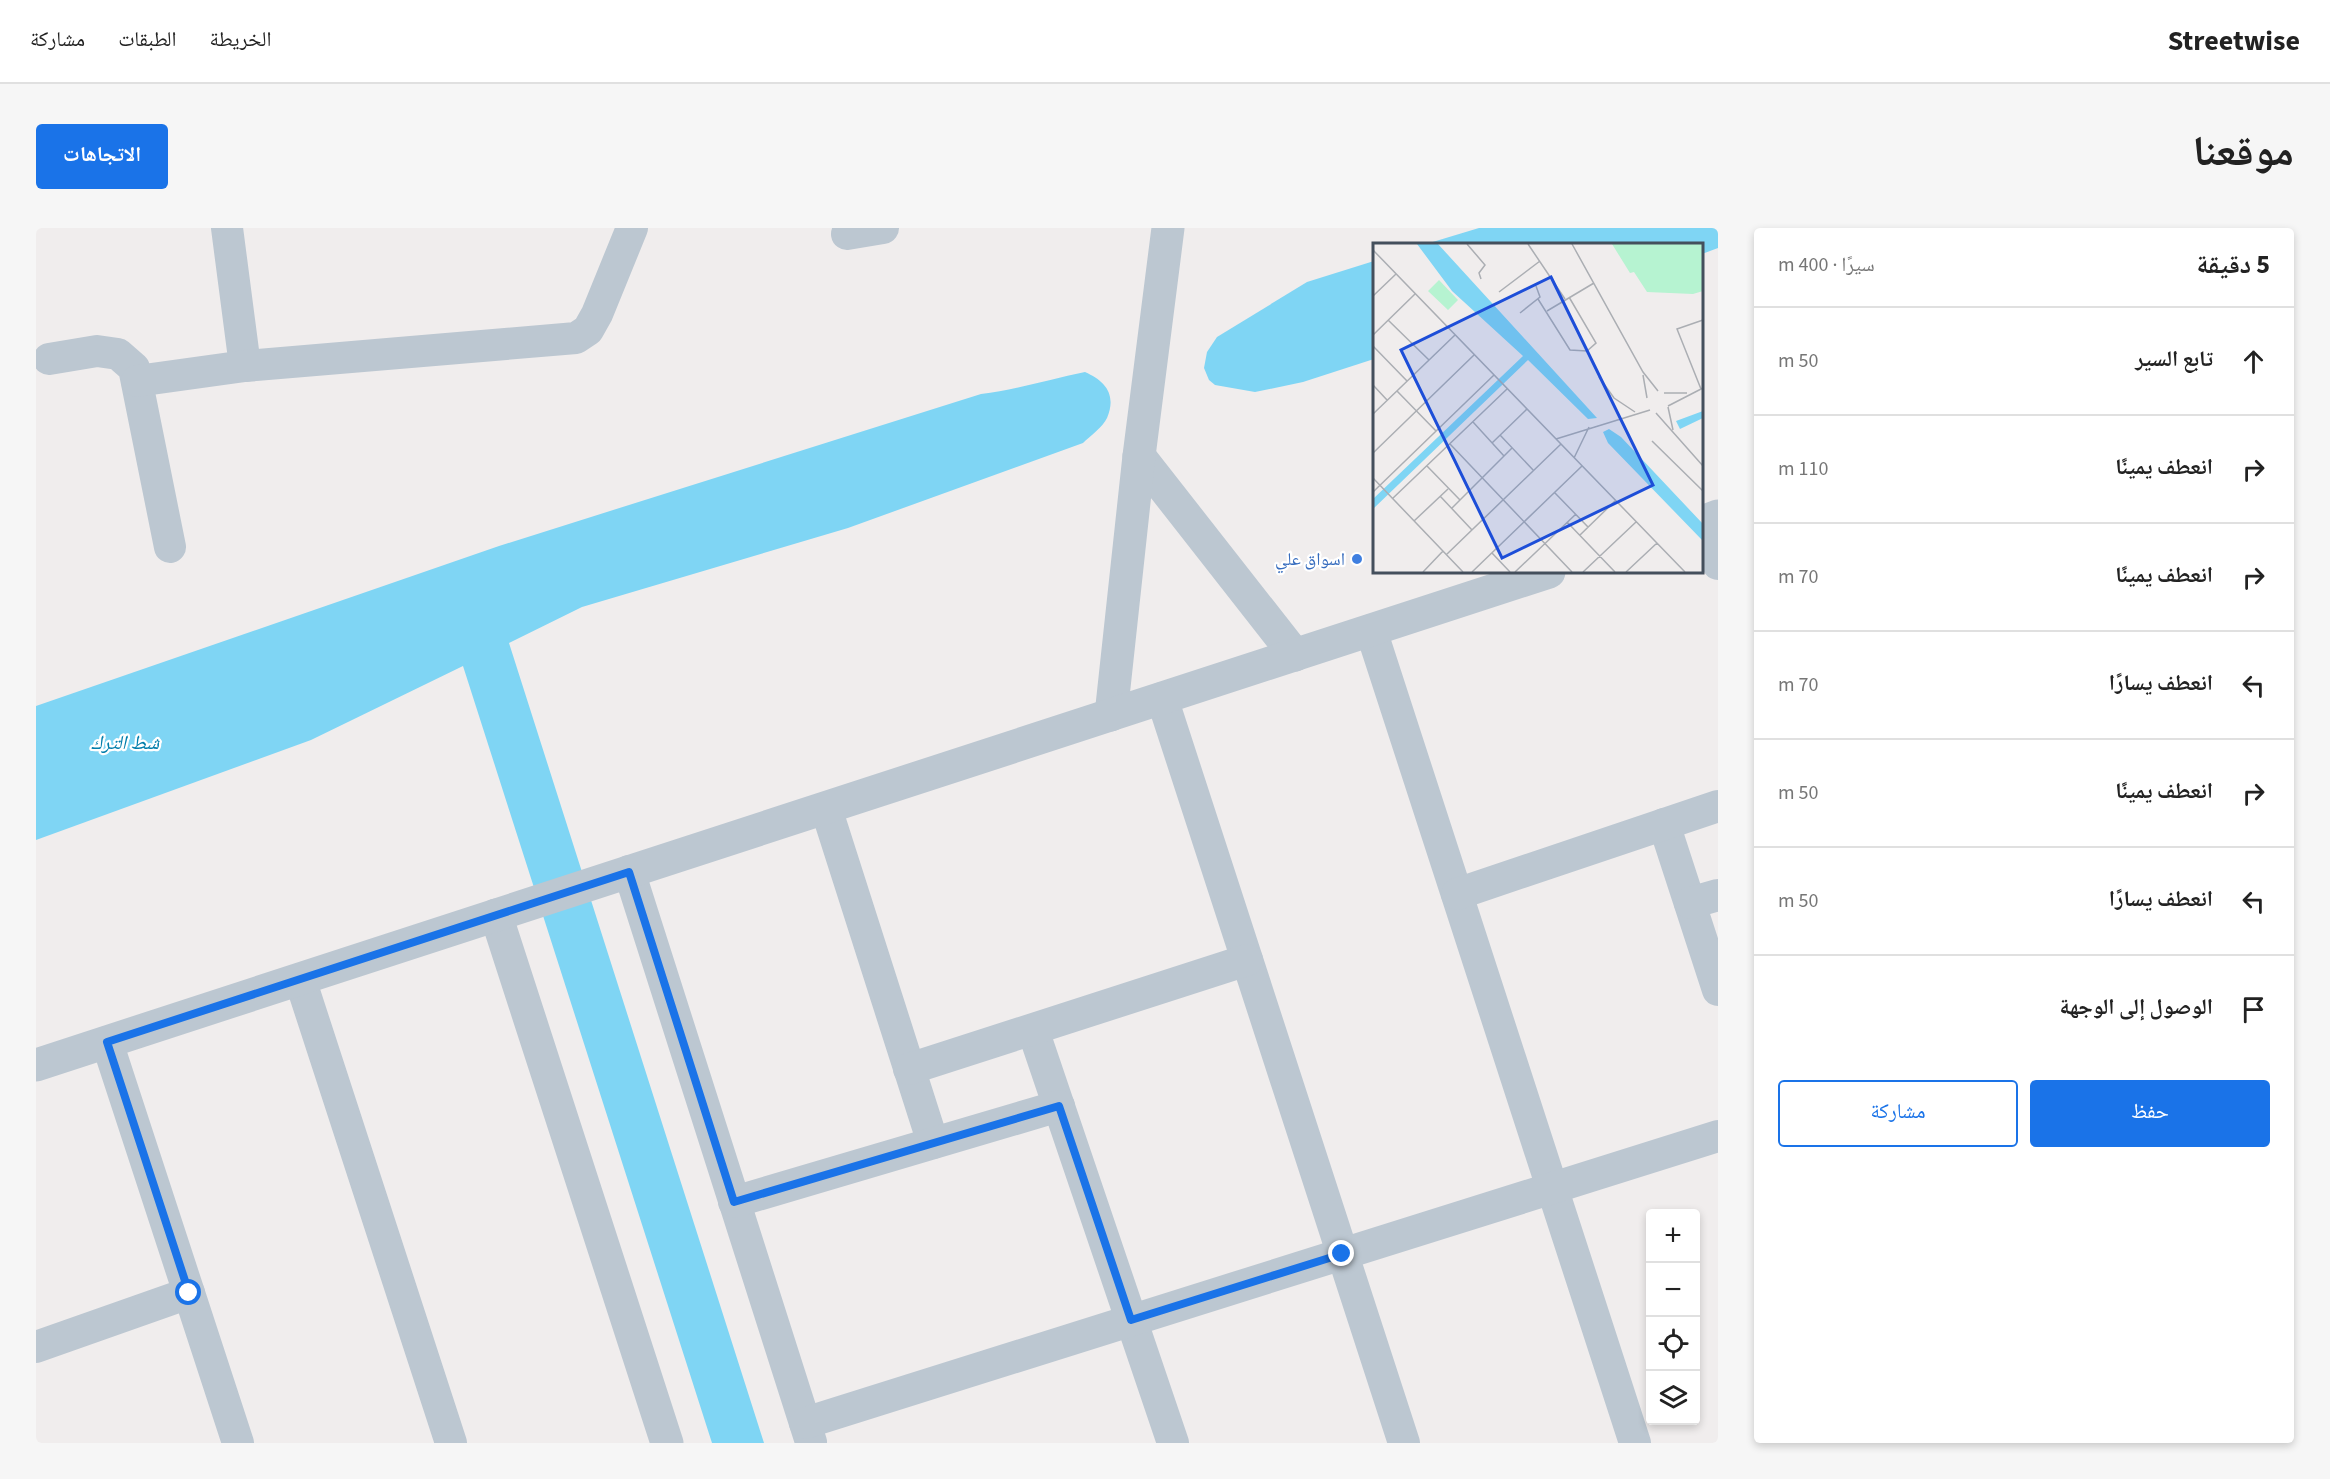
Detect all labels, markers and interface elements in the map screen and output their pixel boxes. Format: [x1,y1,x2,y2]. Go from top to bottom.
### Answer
text: Streetwise [2168,21,2300,61]
text: مشاركة [30,24,85,54]
text: الطبقات [118,24,177,54]
text: الخريطة [210,24,271,54]
text: موقعنا [2193,122,2294,182]
button: الاتجاهات [36,124,168,189]
inset map [1373,243,1703,573]
text: 5 دقيقة [2196,246,2270,283]
text: سيرًا · 400 m [1778,251,1875,279]
text: تابع السير [2135,343,2213,375]
icon: ahead [2237,345,2270,378]
text: 50 m [1778,347,1818,375]
text: انعطف يمينًا [2115,451,2213,483]
icon: right [2237,453,2270,486]
text: 110 m [1778,455,1828,483]
place label: اسواق علي [1275,547,1345,574]
marker: اسواق علي [1350,552,1364,566]
text: انعطف يمينًا [2115,559,2213,591]
icon: right [2237,561,2270,594]
text: 70 m [1778,563,1818,591]
text: انعطف يسارًا [2109,667,2213,699]
icon: left [2237,669,2270,702]
text: 70 m [1778,671,1818,699]
water label: شط الترك [91,729,161,757]
text: انعطف يمينًا [2115,775,2213,807]
icon: right [2237,777,2270,810]
text: 50 m [1778,779,1818,807]
text: انعطف يسارًا [2109,883,2213,915]
icon: left [2237,885,2270,918]
text: 50 m [1778,887,1818,915]
text: الوصول إلى الوجهة [2060,991,2213,1023]
icon: arrive [2237,993,2270,1026]
button: مشاركة [1778,1080,2018,1147]
button: حفظ [2030,1080,2270,1147]
map controls [1646,1209,1700,1425]
button: + [1646,1209,1700,1263]
route end [1328,1240,1354,1266]
button: − [1646,1263,1700,1317]
route start [175,1279,201,1305]
button: locate [1646,1317,1700,1371]
button: layers [1646,1371,1700,1425]

